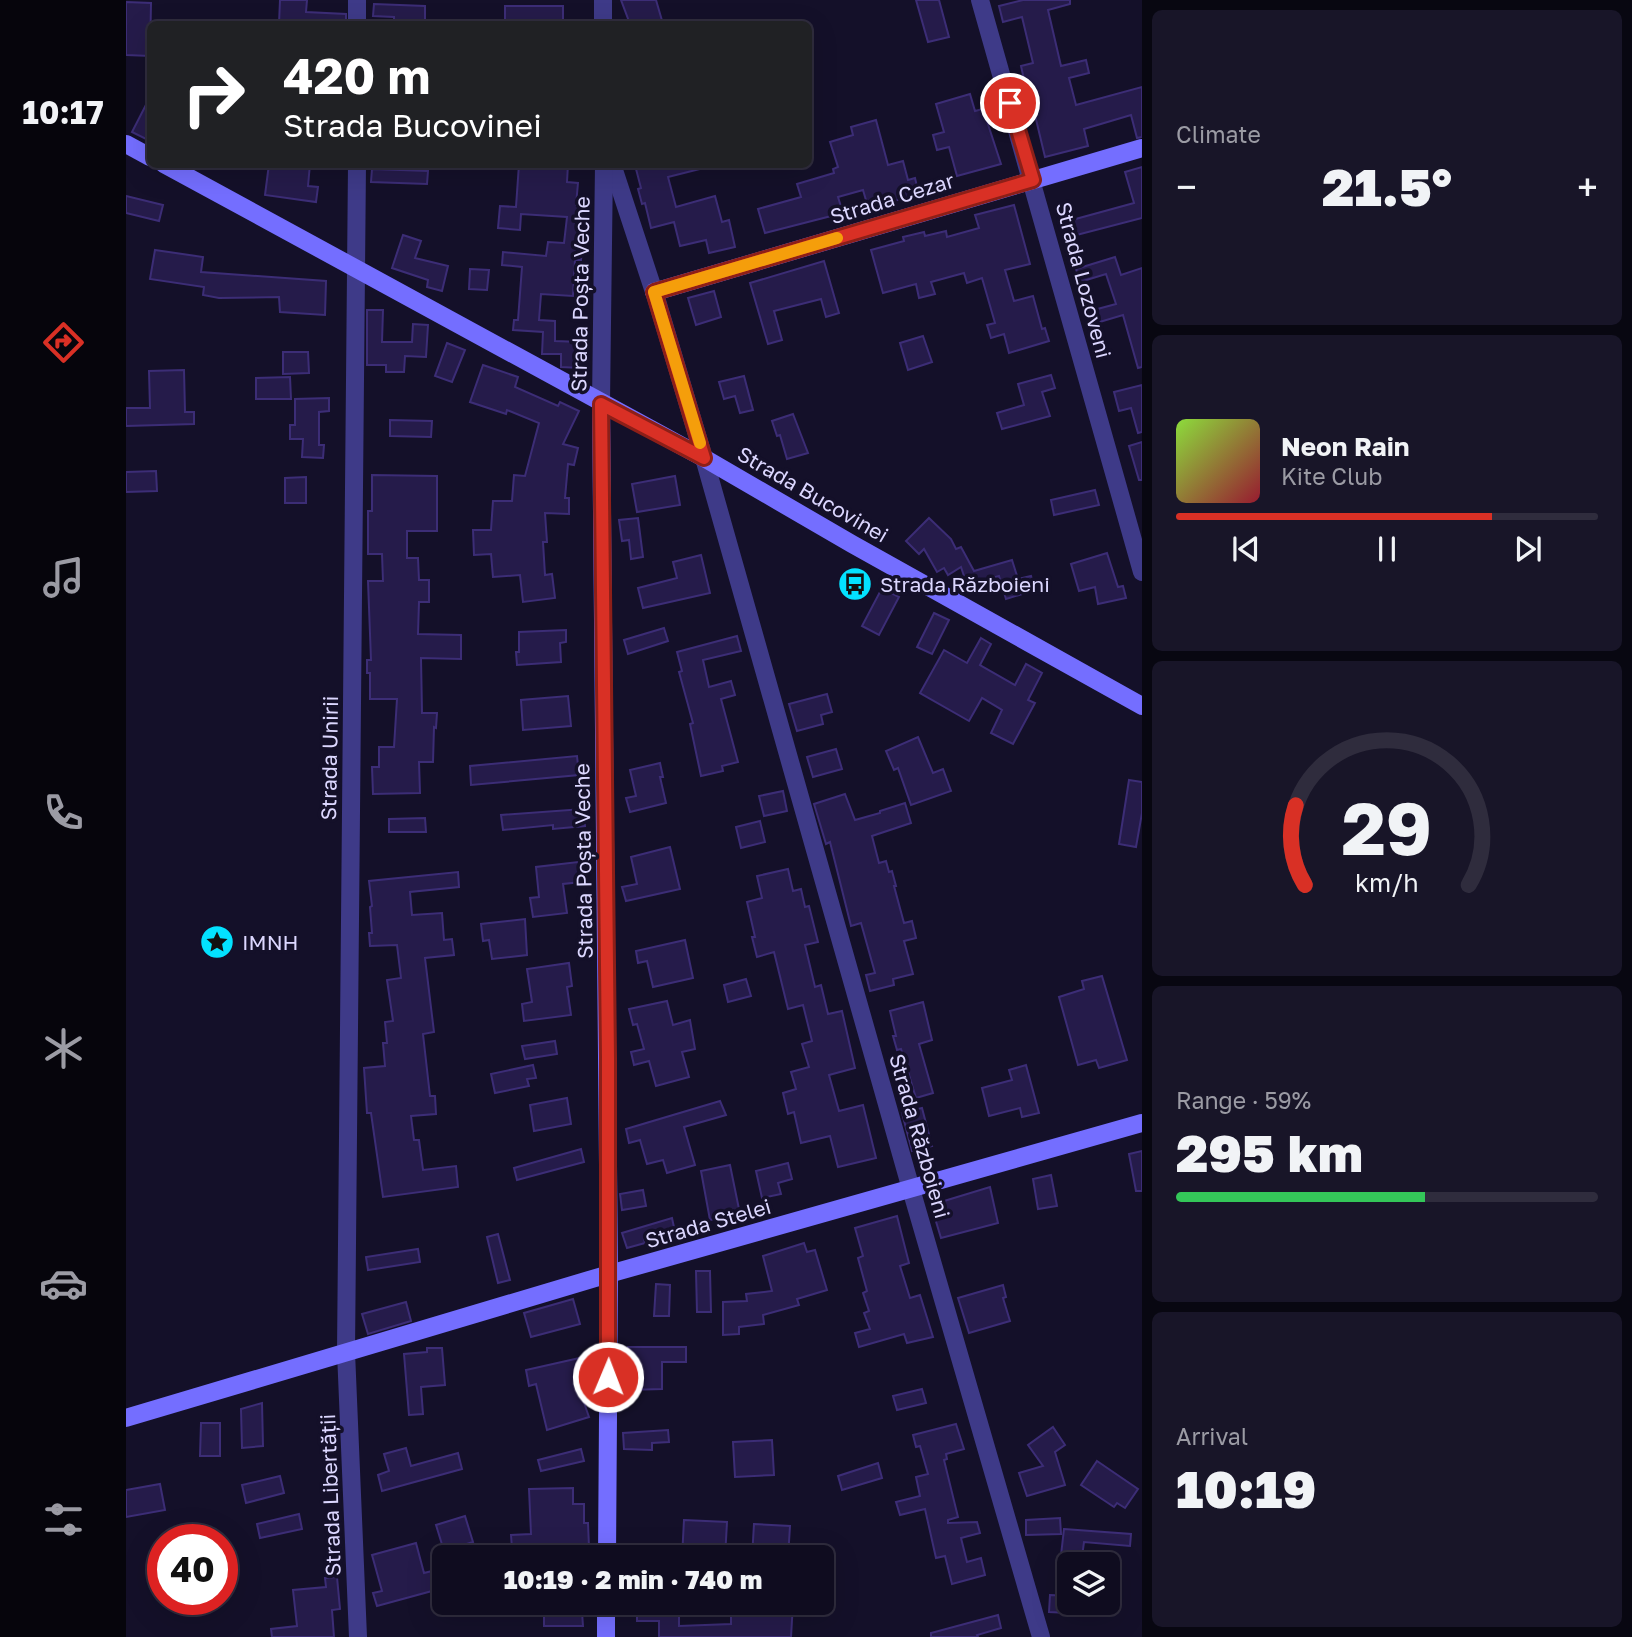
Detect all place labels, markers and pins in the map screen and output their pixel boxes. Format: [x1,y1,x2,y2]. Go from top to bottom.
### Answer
pin [980,73,1040,133]
bus stop icon: Strada Războieni [836,565,874,603]
place label: Strada Războieni [880,571,1050,597]
place icon: IMNH [198,923,236,961]
place label: IMNH [242,929,299,955]

